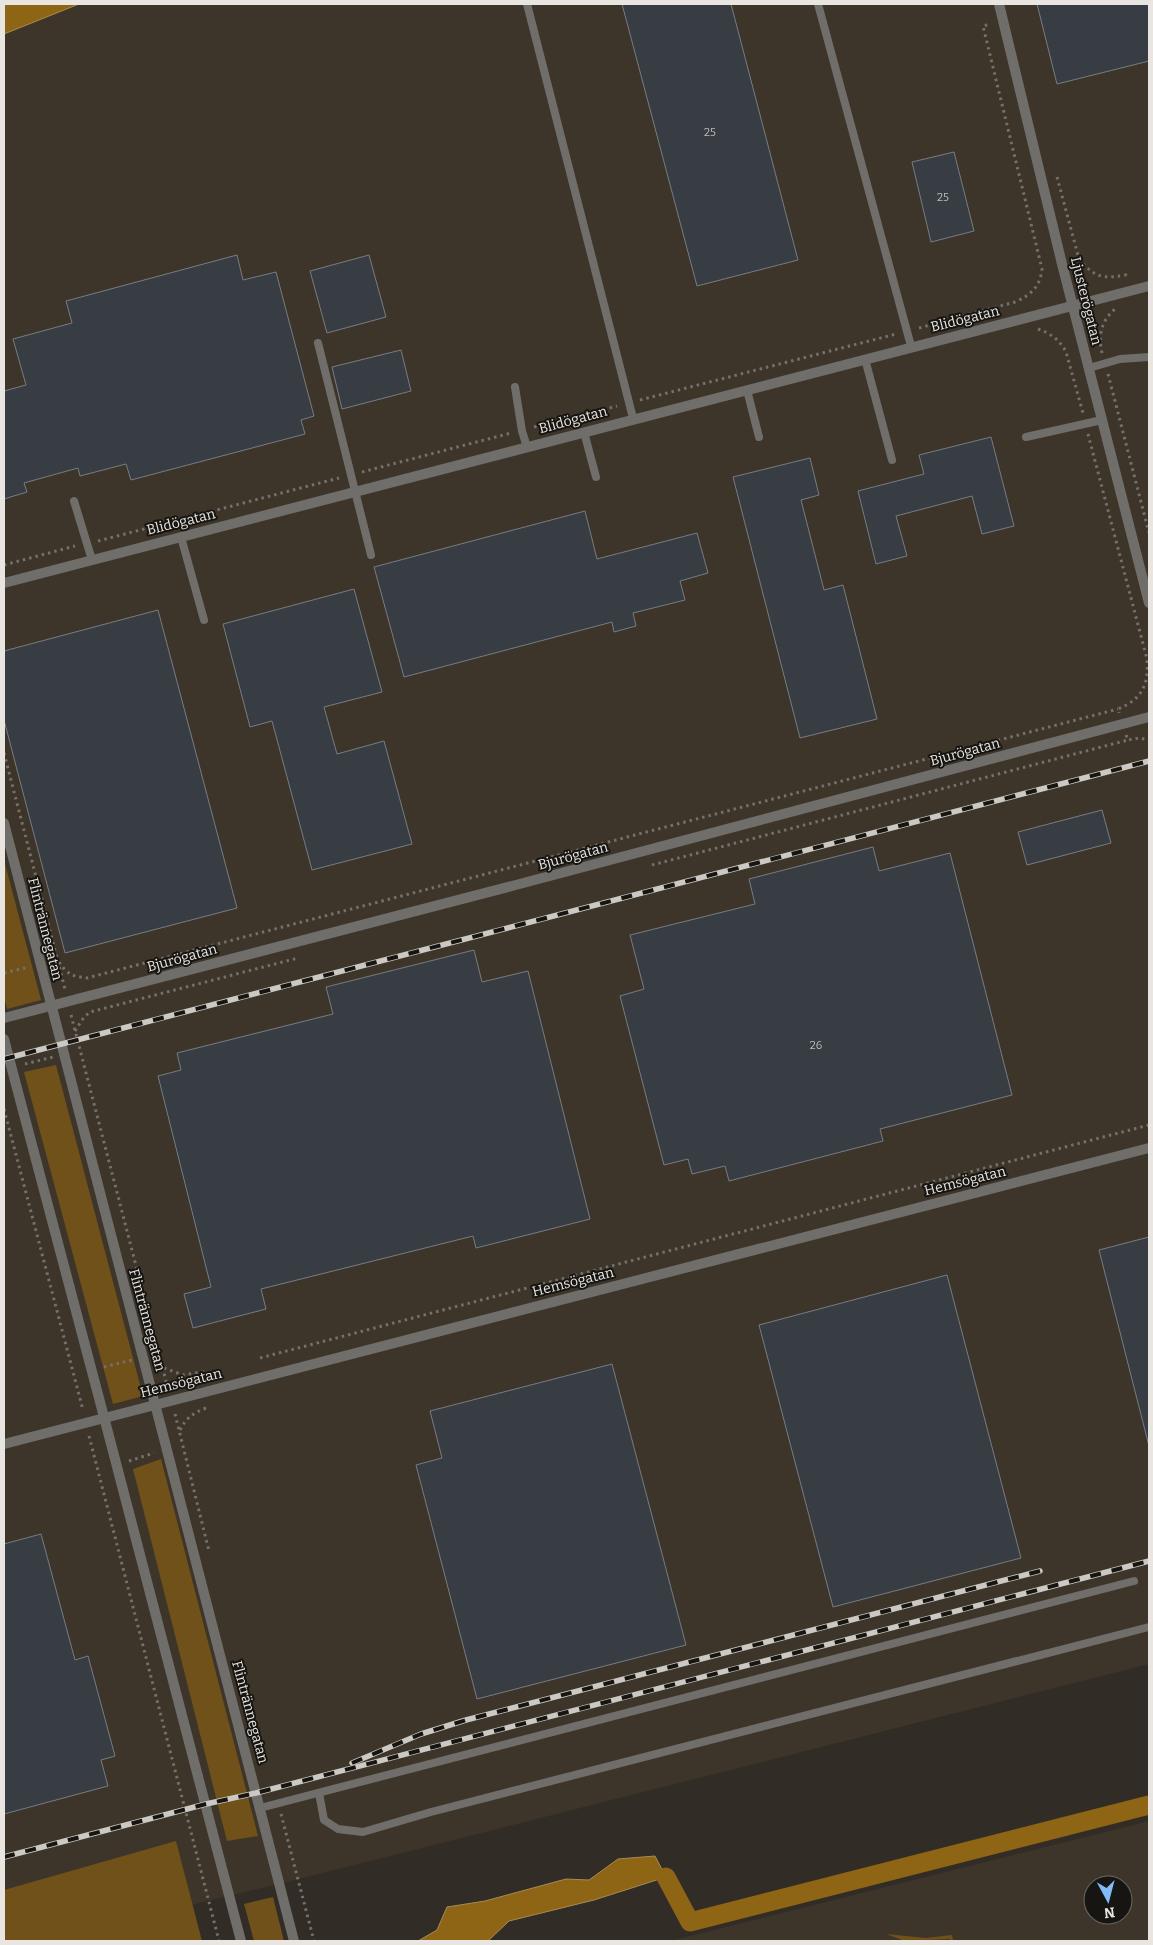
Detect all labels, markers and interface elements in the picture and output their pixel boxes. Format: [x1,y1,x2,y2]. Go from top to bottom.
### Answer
house number: 25 [704,126,716,139]
house number: 25 [937,191,949,204]
street label: Ljusterögatan [1067,255,1105,347]
street label: Blidögatan [929,302,1001,336]
street label: Blidögatan [537,403,609,437]
street label: Blidögatan [145,505,217,539]
street label: Bjurögatan [928,734,1002,770]
street label: Bjurögatan [536,838,610,874]
street label: Flintrännegatan [24,876,66,982]
street label: Bjurögatan [145,940,219,976]
house number: 26 [810,1039,822,1052]
street label: Hemsögatan [922,1163,1008,1199]
street label: Hemsögatan [530,1264,616,1300]
street label: Flintrännegatan [125,1267,169,1373]
street label: Hemsögatan [138,1365,224,1401]
street label: Flintrännegatan [228,1659,272,1765]
north arrow [1083,1875,1133,1925]
text: N [1103,1903,1116,1922]

